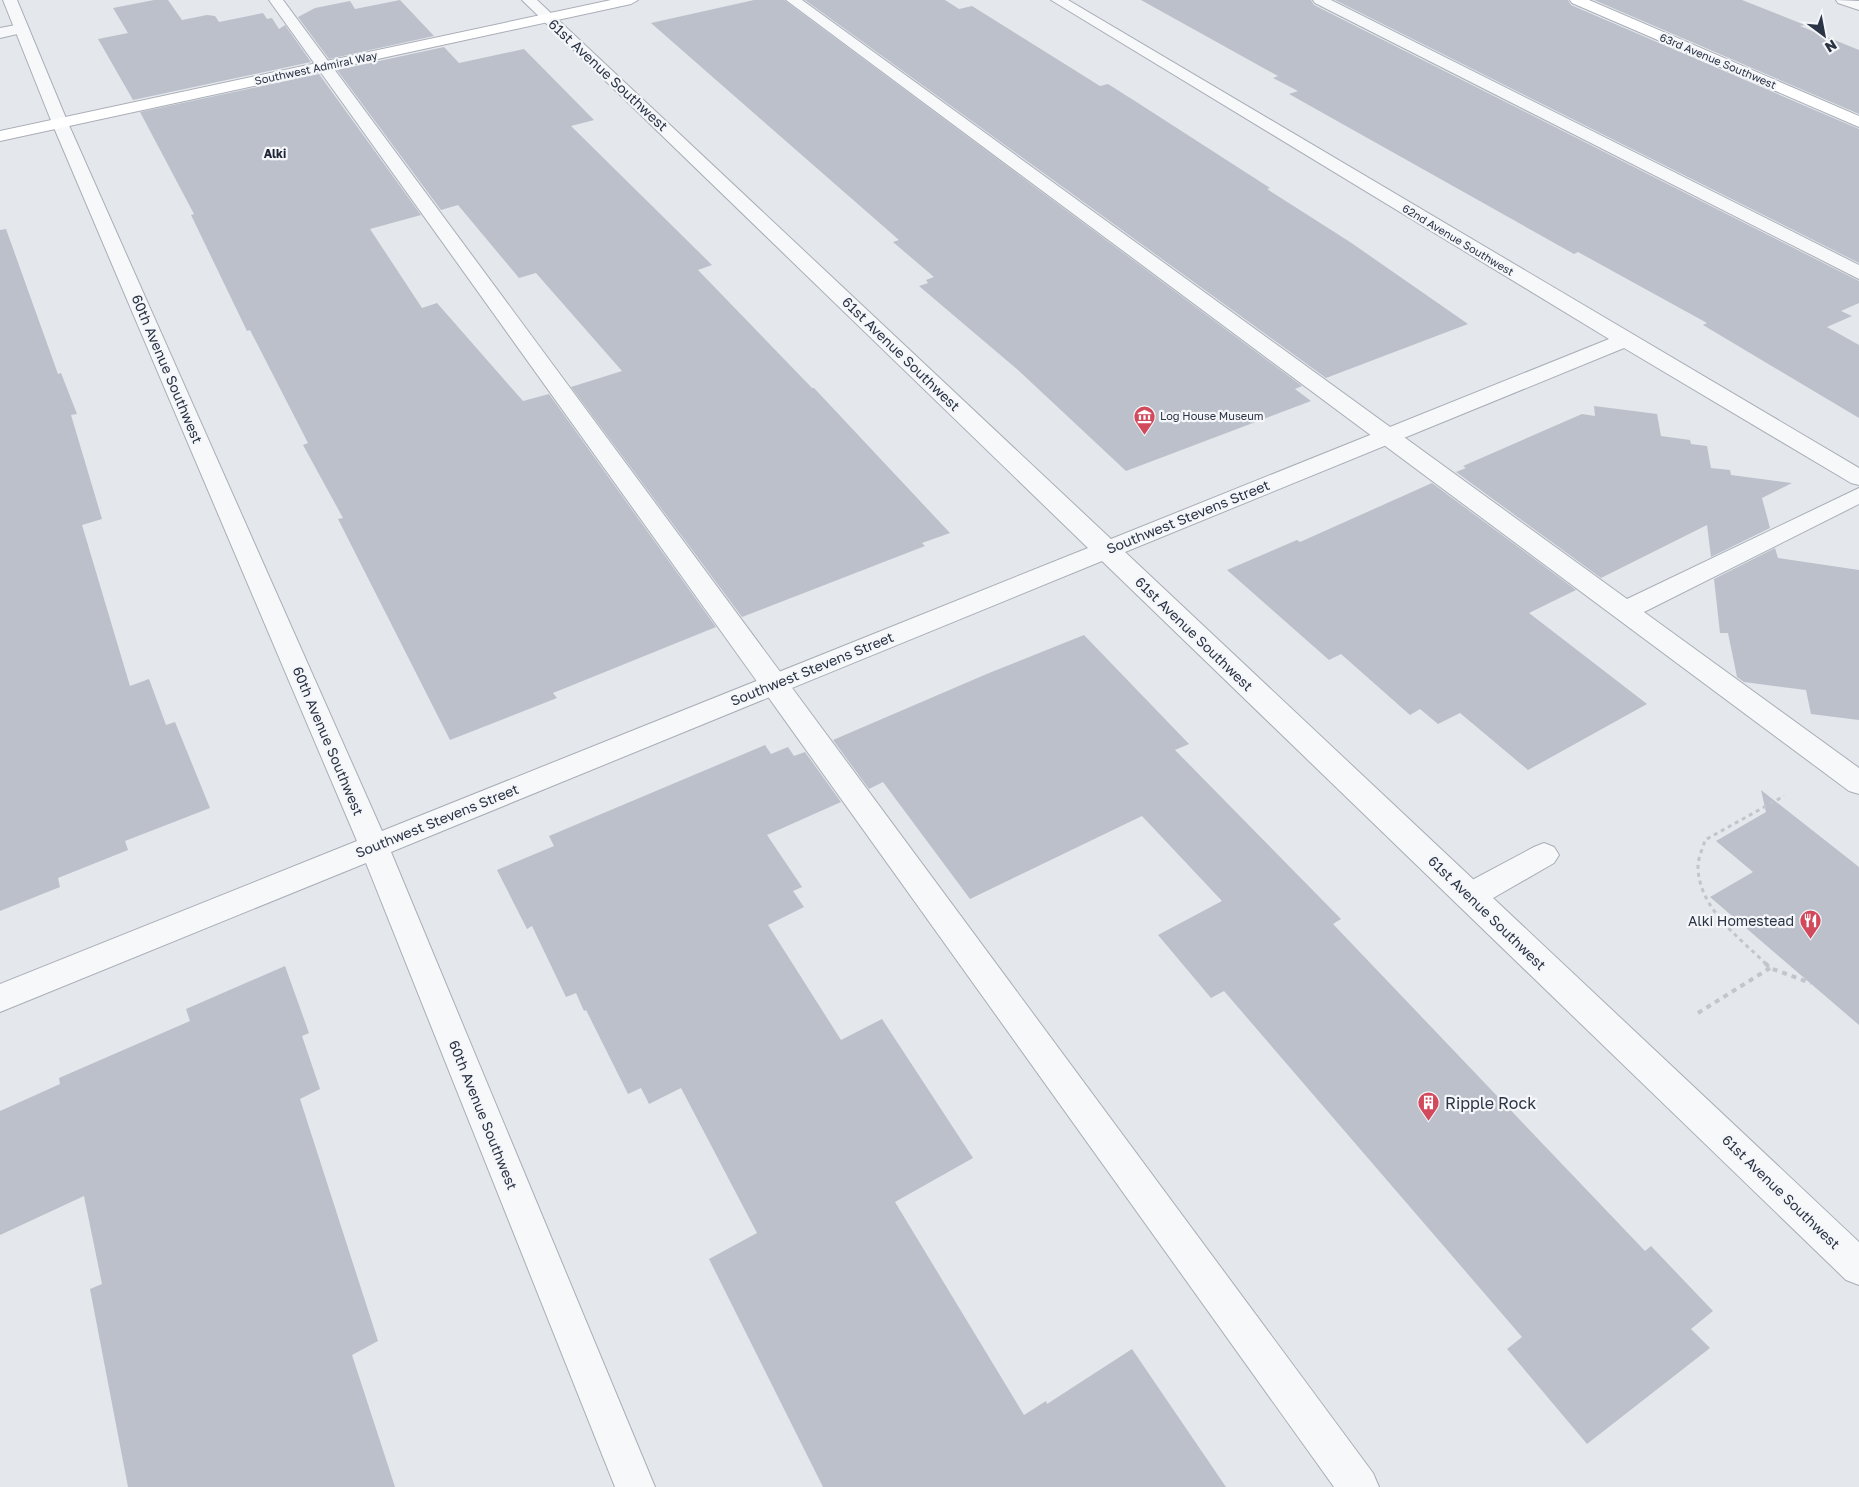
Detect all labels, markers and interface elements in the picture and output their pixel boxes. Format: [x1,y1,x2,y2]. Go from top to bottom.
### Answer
north arrow [1799,10,1849,60]
street label: 61st Avenue Southwest [545,15,672,134]
street label: 63rd Avenue Southwest [1658,30,1778,91]
text: N [1822,36,1840,56]
street label: Southwest Admiral Way [253,48,378,87]
district label: Alki [264,146,286,161]
street label: 62nd Avenue Southwest [1400,201,1516,278]
street label: 60th Avenue Southwest [128,292,207,446]
street label: 61st Avenue Southwest [839,293,964,414]
museum icon: Log House Museum [1132,404,1156,435]
place label: Log House Museum [1160,409,1264,422]
street label: Southwest Stevens Street [1104,476,1272,557]
street label: 61st Avenue Southwest [1132,573,1257,694]
street label: Southwest Stevens Street [728,628,896,709]
street label: 60th Avenue Southwest [289,664,368,818]
street label: Southwest Stevens Street [353,780,521,861]
street label: 61st Avenue Southwest [1425,852,1550,973]
restaurant icon: Alki Homestead [1798,909,1822,940]
place label: Alki Homestead [1688,912,1794,929]
street label: 60th Avenue Southwest [446,1037,521,1192]
building icon: Ripple Rock [1417,1091,1441,1122]
place label: Ripple Rock [1445,1093,1536,1113]
street label: 61st Avenue Southwest [1719,1131,1844,1252]

